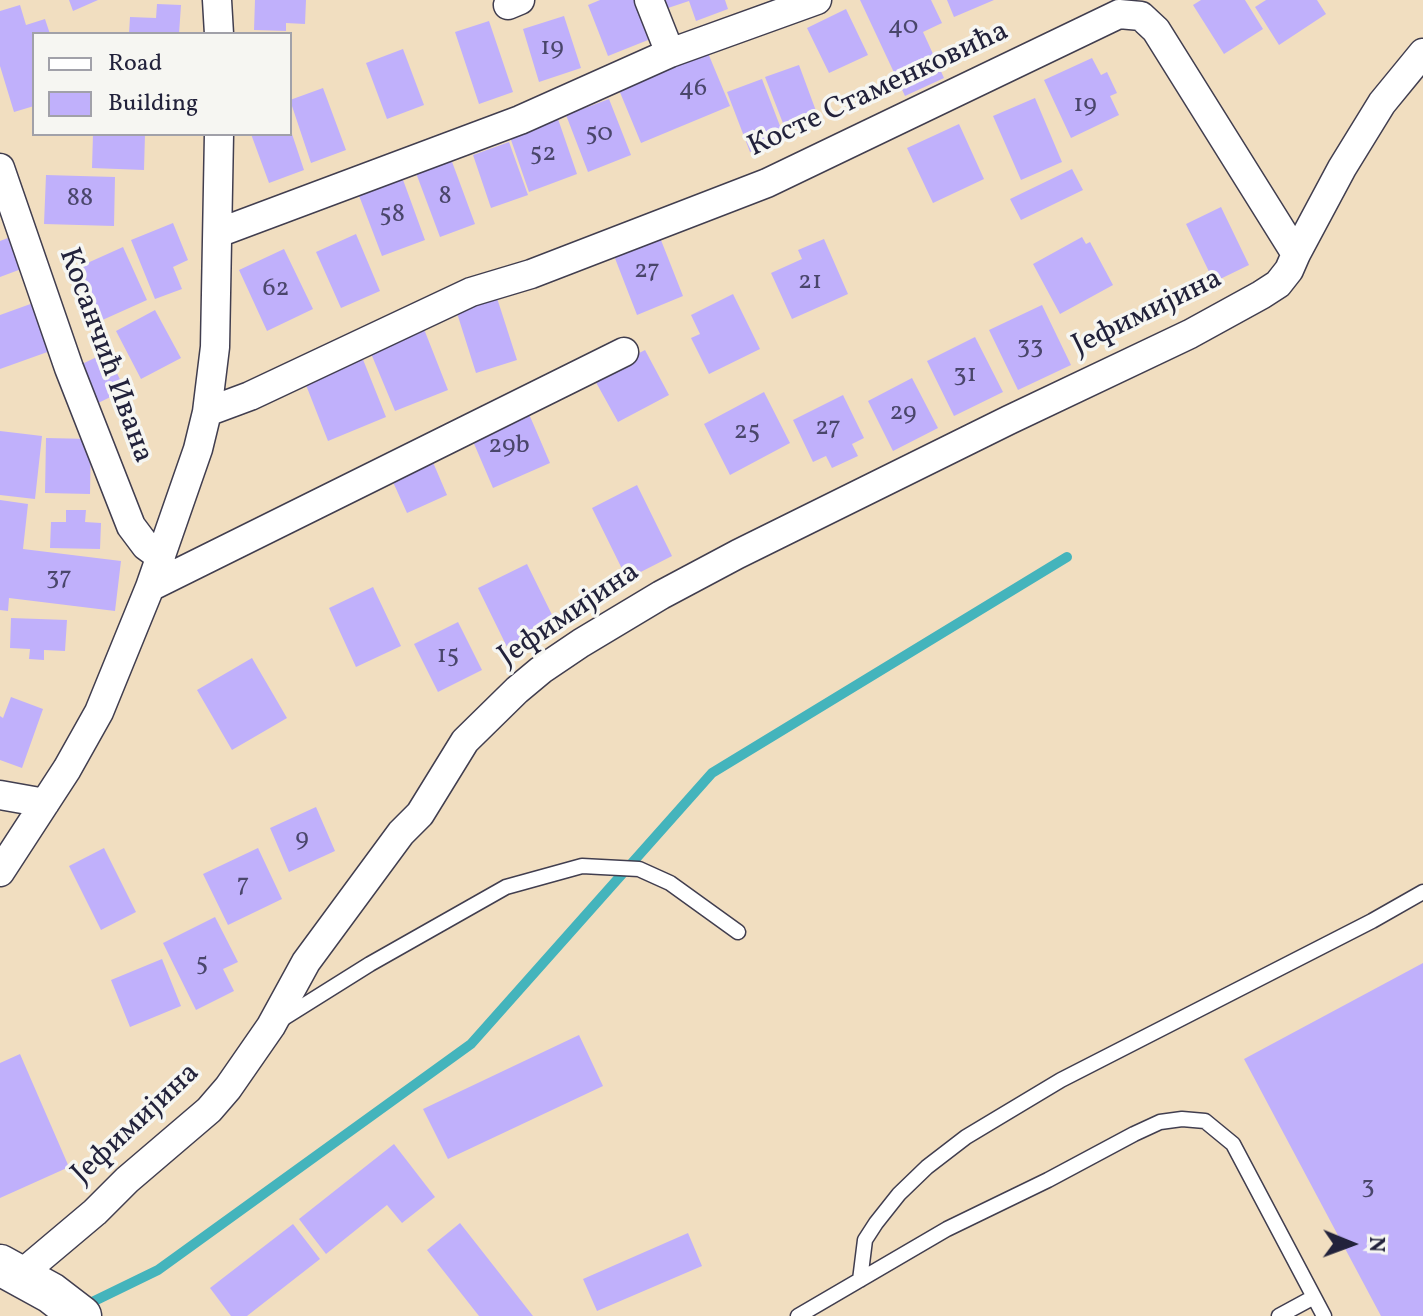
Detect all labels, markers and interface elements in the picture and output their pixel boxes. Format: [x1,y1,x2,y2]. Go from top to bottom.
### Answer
house number: 40 [888,12,918,44]
street label: Косте Стаменковића [743,15,1015,167]
legend [32,32,292,136]
house number: 19 [540,33,564,65]
text: Road [108,47,162,81]
house number: 46 [679,74,707,106]
text: Building [108,87,198,121]
house number: 19 [1073,90,1097,122]
house number: 50 [585,119,613,151]
house number: 52 [530,139,556,171]
house number: 8 [438,182,452,214]
house number: 88 [67,184,93,216]
house number: 58 [379,200,405,232]
street label: Косанчић Ивана [48,244,160,468]
house number: 27 [634,256,660,288]
street label: Јефимијина [1067,262,1229,366]
house number: 21 [798,267,822,299]
house number: 62 [262,274,290,306]
house number: 33 [1017,332,1043,364]
house number: 31 [953,360,977,392]
house number: 29 [889,398,917,430]
house number: 27 [815,413,841,445]
house number: 25 [734,417,760,449]
house number: 29b [488,431,530,463]
street label: Јефимијина [493,556,647,676]
house number: 37 [46,563,72,595]
house number: 15 [437,641,459,673]
house number: 9 [295,824,309,856]
house number: 7 [237,870,249,902]
house number: 5 [196,949,208,981]
street label: Јефимијина [65,1057,209,1193]
house number: 3 [1361,1172,1375,1204]
north arrow [1311,1204,1391,1284]
text: N [1360,1236,1391,1253]

